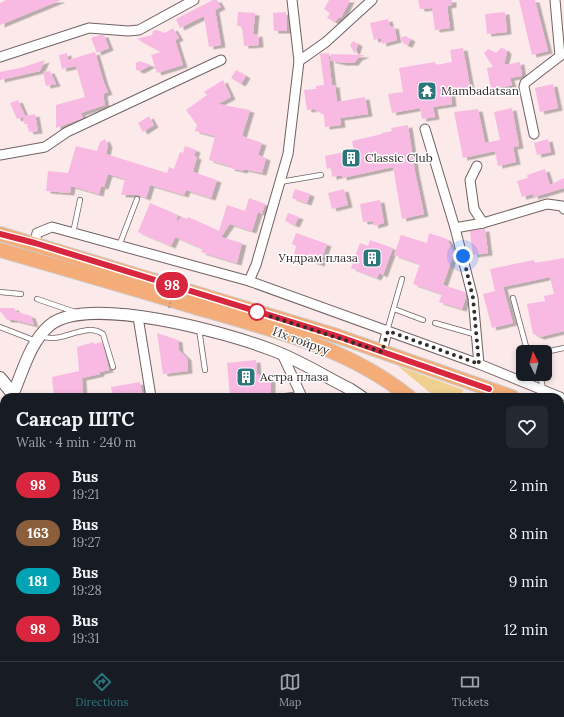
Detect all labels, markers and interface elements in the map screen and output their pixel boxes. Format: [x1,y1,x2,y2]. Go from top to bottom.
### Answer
temple icon: Mambadatsan [416,80,438,102]
place label: Mambadatsan [441,83,519,98]
building icon: Classic Club [340,147,362,169]
place label: Classic Club [365,150,433,165]
your location [453,246,473,266]
building icon: Ундрам плаза [361,247,383,269]
place label: Ундрам плаза [277,250,358,265]
line badge: 98 [154,272,190,298]
text: 98 [164,276,180,294]
unlabelled marker [248,303,266,321]
street label: Их тойруу [271,323,332,358]
north arrow [516,345,552,381]
map controls [516,345,552,381]
building icon: Астра плаза [235,366,257,388]
place label: Астра плаза [259,369,329,384]
button: heart [506,406,548,448]
text: Сансар ШТС [16,407,134,431]
text: Walk · 4 min · 240 m [16,434,136,451]
text: Bus [72,467,98,486]
text: 98 [30,476,46,494]
text: 2 min [509,476,548,495]
text: 19:21 [72,486,99,503]
text: Bus [72,515,98,534]
text: 163 [27,524,49,542]
text: 8 min [509,524,548,543]
text: 19:27 [72,534,100,551]
text: Bus [72,563,98,582]
text: 181 [28,572,48,590]
text: 9 min [509,572,548,591]
text: 19:28 [72,582,102,599]
text: Bus [72,611,98,630]
text: 98 [30,620,46,638]
text: 12 min [504,620,548,639]
text: 19:31 [72,630,99,647]
tab: Directions [75,671,128,709]
tab: Map [279,671,301,709]
tab: Tickets [452,671,489,709]

